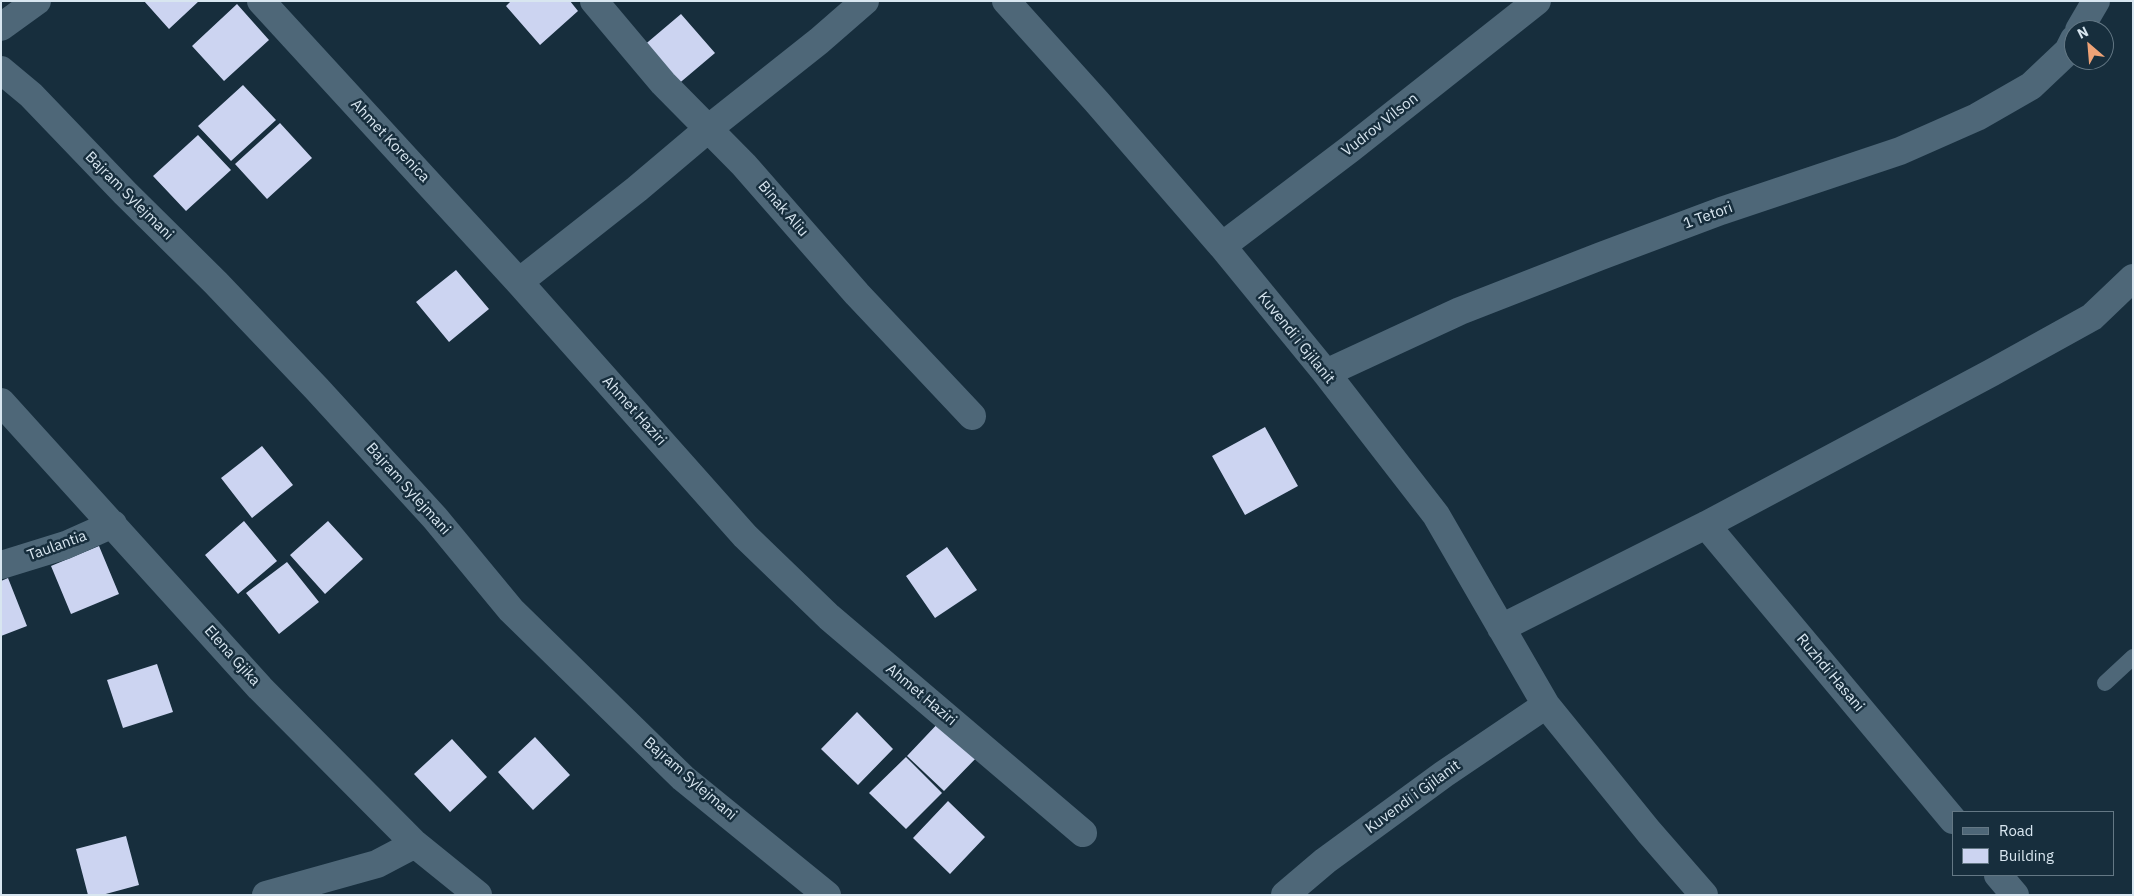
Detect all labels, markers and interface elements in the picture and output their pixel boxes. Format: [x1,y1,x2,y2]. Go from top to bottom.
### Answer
north arrow [2064,20,2114,70]
text: N [2074,22,2091,43]
street label: Vudrov Vilson [1338,90,1422,160]
street label: Ahmet Korenica [347,96,433,186]
street label: Bajram Sylejmani [81,148,177,244]
street label: Binak Aliu [754,178,812,240]
street label: 1 Tetori [1681,199,1735,233]
street label: Kuvendi i Gjilanit [1254,289,1338,387]
street label: Ahmet Haziri [598,373,670,449]
street label: Bajram Sylejmani [362,439,454,539]
street label: Taulantia [25,527,89,565]
street label: Elena Gjika [200,622,264,690]
street label: Ruzhdi Hasani [1792,631,1868,715]
street label: Ahmet Haziri [882,660,960,730]
street label: Bajram Sylejmani [640,734,740,824]
street label: Kuvendi i Gjilanit [1362,757,1464,837]
legend [1952,811,2114,876]
text: Road [1999,821,2034,840]
text: Building [1999,846,2054,865]

